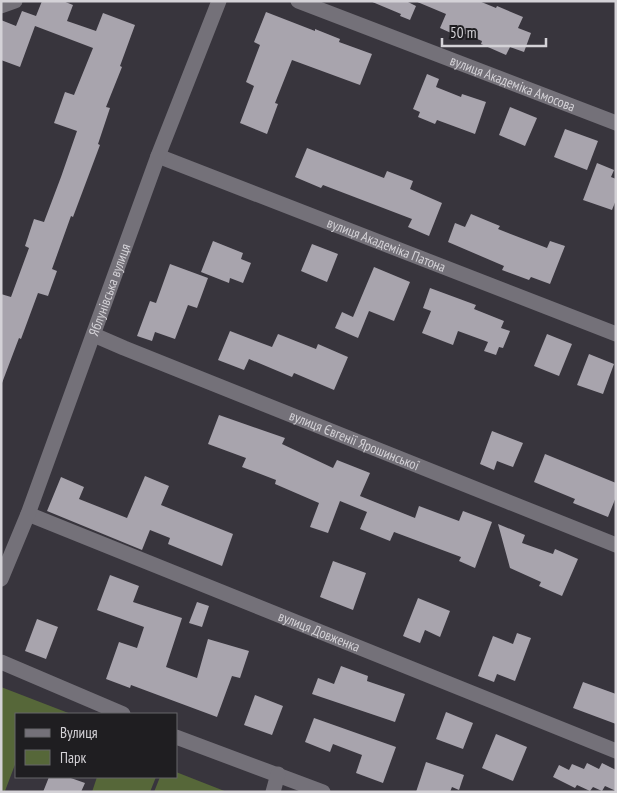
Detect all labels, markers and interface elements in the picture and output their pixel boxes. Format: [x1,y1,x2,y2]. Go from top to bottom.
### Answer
scale bar [442,15,546,47]
text: 50 m [450,23,476,42]
street label: вулиця Академіка Амосова [448,51,578,116]
street label: вулиця Академіка Патона [324,214,448,276]
street label: Яблунівська вулиця [84,241,134,338]
street label: вулиця Євгенії Ярошинської [287,406,422,474]
street label: вулиця Довженка [276,607,363,656]
legend [15,713,178,778]
text: Вулиця [60,723,98,742]
text: Парк [60,748,86,767]

